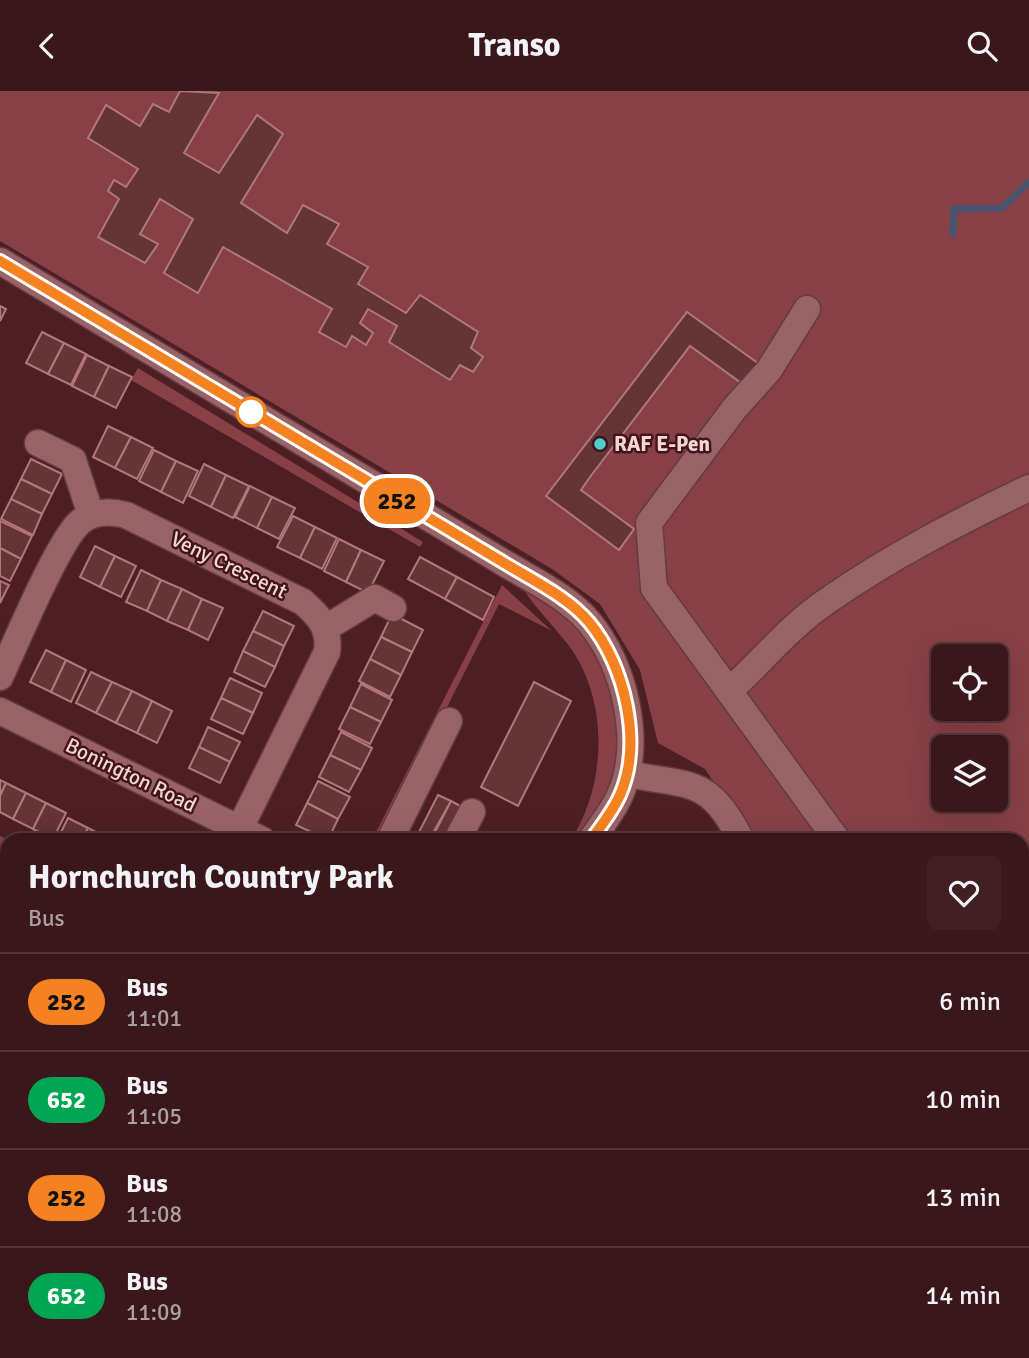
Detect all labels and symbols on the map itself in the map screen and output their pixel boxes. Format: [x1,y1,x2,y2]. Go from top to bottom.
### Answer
unlabelled marker [236,397,266,427]
place label: RAF E-Pen [614,431,710,457]
marker: RAF E-Pen [592,436,608,452]
line badge: 252 [357,478,437,524]
street label: Veny Crescent [167,526,291,604]
street label: Bonington Road [61,732,201,818]

